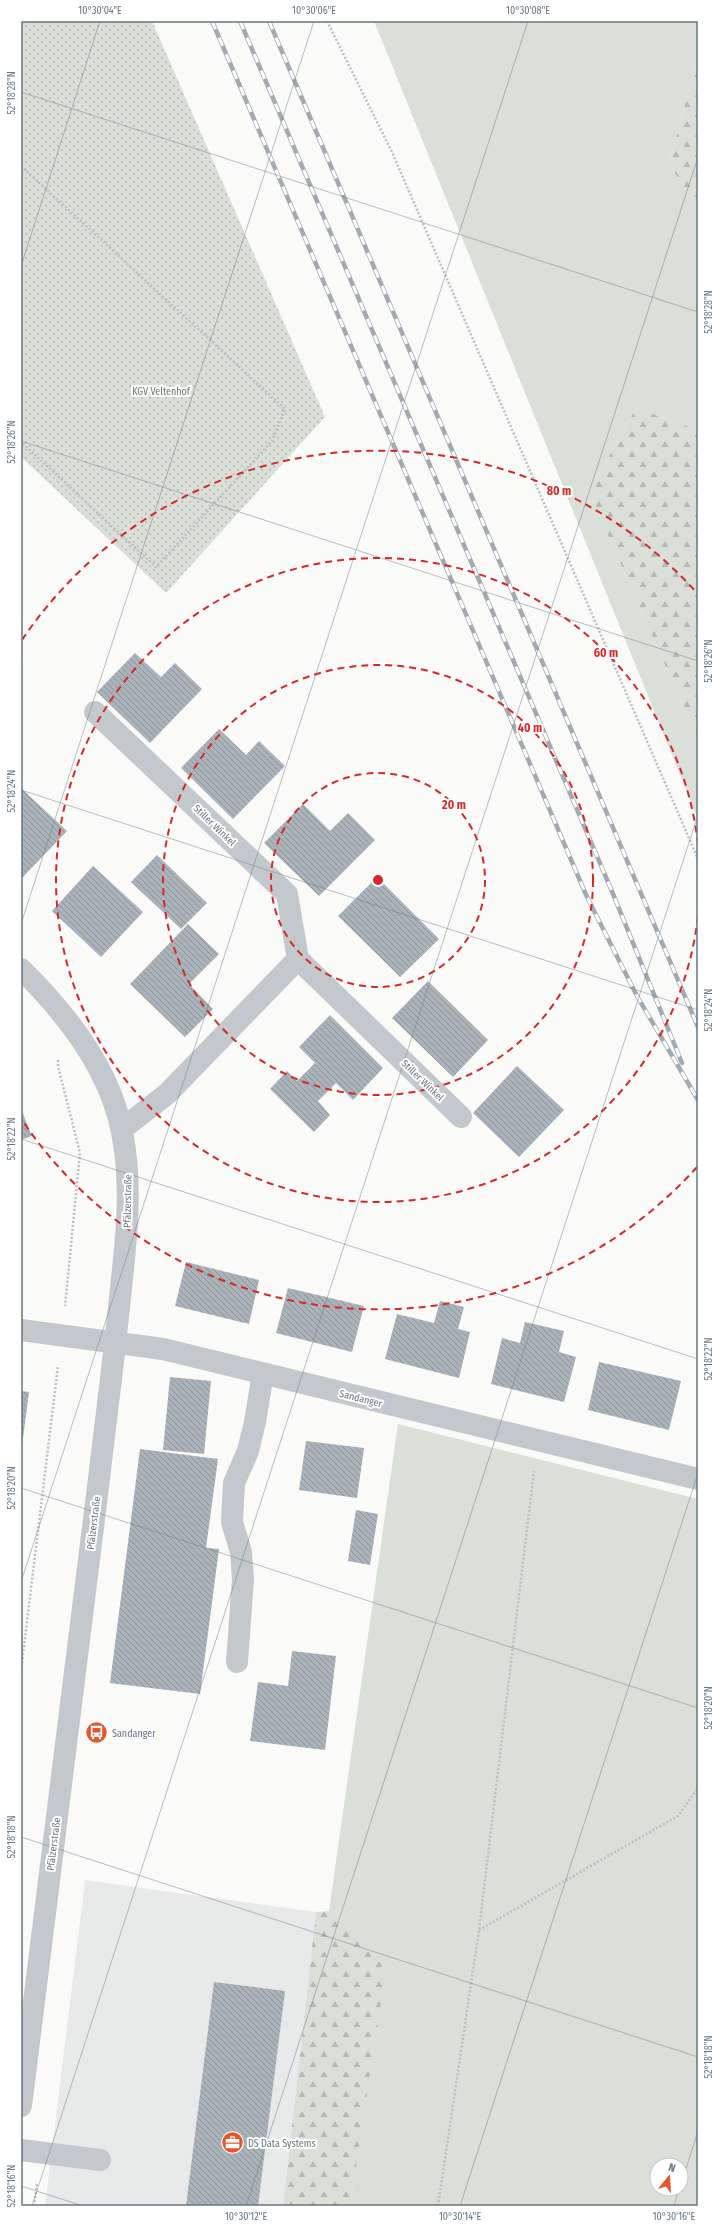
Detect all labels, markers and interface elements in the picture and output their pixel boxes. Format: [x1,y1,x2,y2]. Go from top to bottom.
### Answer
text: 10°30'04"E [78,5,122,17]
text: 10°30'06"E [292,5,336,17]
text: 10°30'08"E [506,5,550,17]
text: 52°18'28"N [6,71,18,115]
text: 52°18'28"N [703,290,715,334]
park label: KGV Veltenhof [132,386,191,398]
text: 52°18'26"N [6,420,18,464]
text: 80 m [547,484,571,498]
text: 52°18'26"N [703,639,715,683]
text: 60 m [594,646,618,660]
text: 40 m [518,721,542,735]
text: 52°18'24"N [6,770,18,812]
text: 20 m [441,798,466,812]
street label: Stiller Winkel [191,803,238,849]
centre of rings [371,873,385,887]
text: 52°18'24"N [703,989,715,1031]
street label: Stiller Winkel [399,1058,446,1104]
text: 52°18'22"N [6,1117,18,1161]
street label: Pfälzerstraße [122,1174,134,1228]
text: 52°18'22"N [703,1337,715,1381]
street label: Sandanger [338,1388,384,1410]
text: 52°18'20"N [6,1466,18,1510]
street label: Pfälzerstraße [85,1496,103,1550]
text: 52°18'20"N [703,1686,715,1730]
bus stop icon: Sandanger [83,1720,109,1746]
place label: Sandanger [112,1728,156,1740]
text: 52°18'18"N [6,1816,18,1858]
street label: Pfälzerstraße [45,1817,63,1871]
text: 52°18'18"N [703,2036,715,2078]
office icon: DS Data Systems [220,2130,246,2156]
place label: DS Data Systems [248,2138,316,2150]
north arrow [649,2157,689,2197]
text: N [667,2161,677,2175]
text: 52°18'16"N [6,2165,18,2207]
text: 10°30'12"E [225,2211,267,2223]
text: 10°30'14"E [439,2211,481,2223]
text: 10°30'16"E [653,2211,696,2223]

